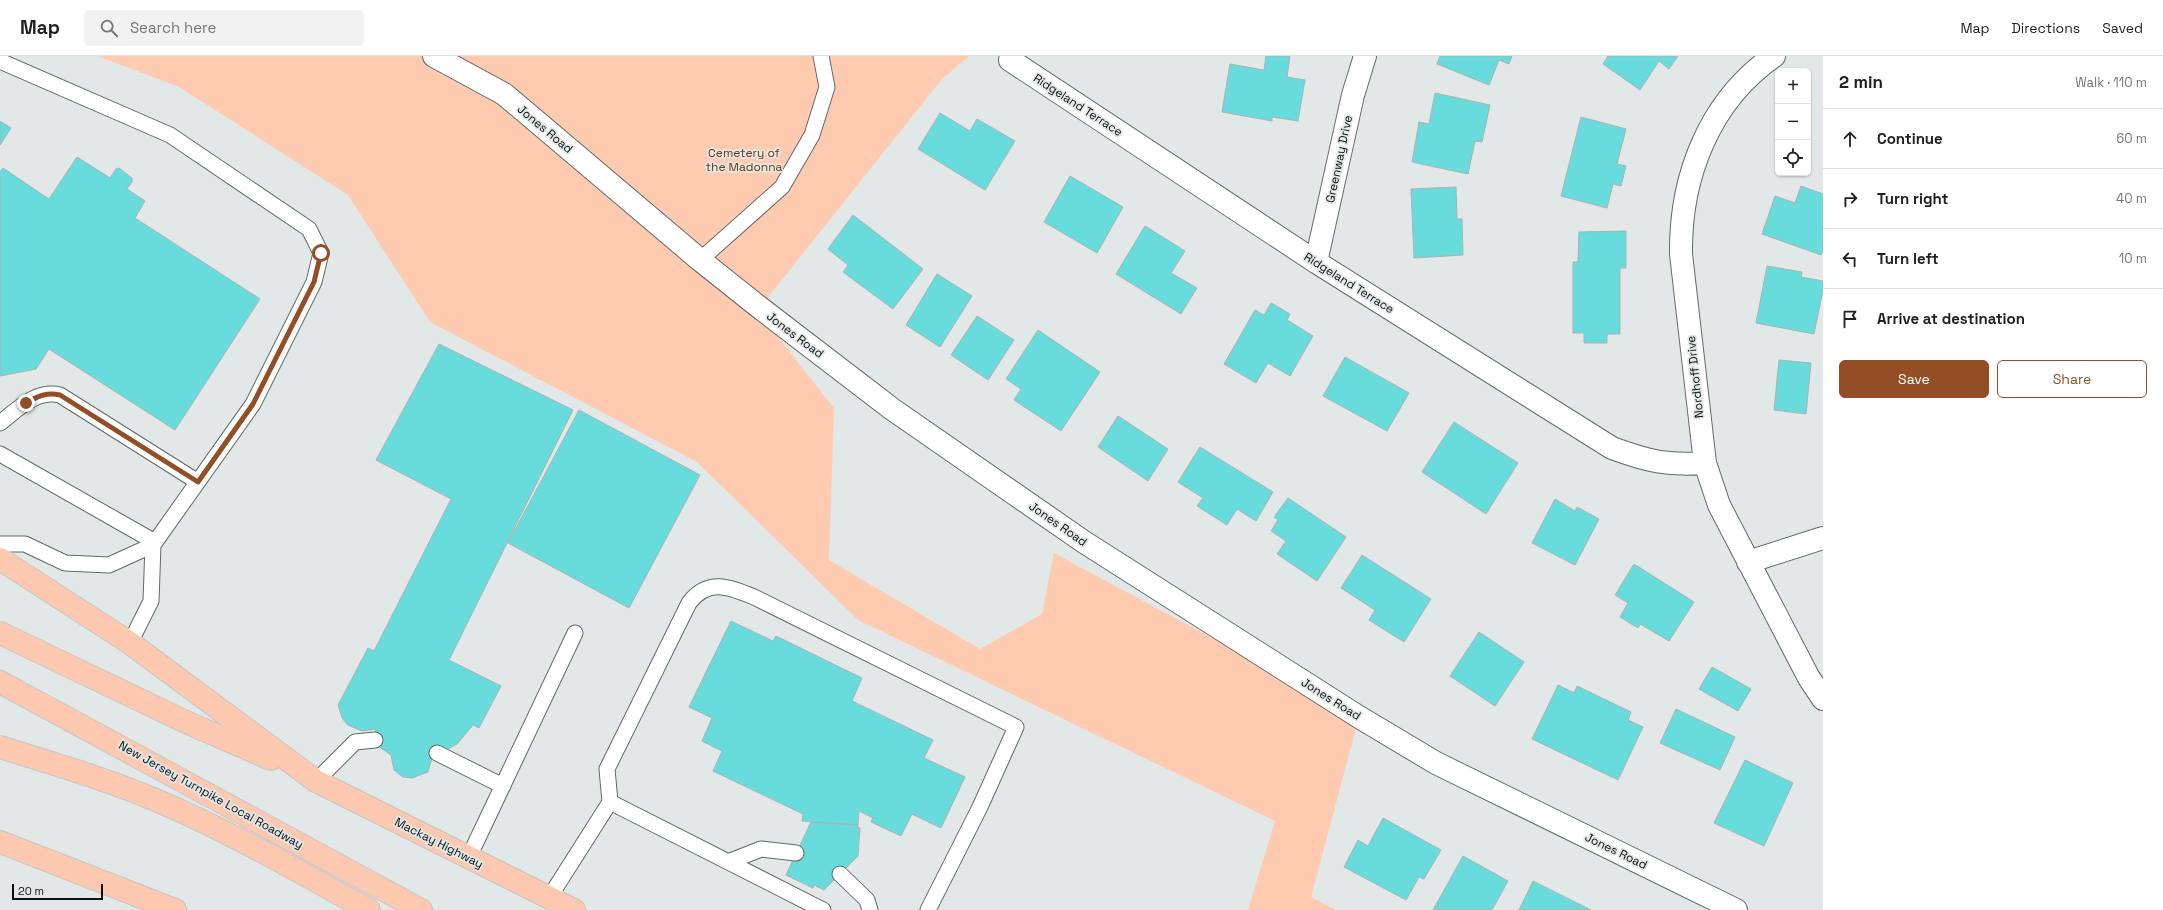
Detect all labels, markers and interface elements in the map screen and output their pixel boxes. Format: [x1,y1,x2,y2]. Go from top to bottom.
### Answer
search box [84,10,364,46]
text: Map [20,15,60,40]
icon: search [98,17,120,39]
text: Search here [130,18,216,37]
text: Map [1960,19,1990,37]
text: Directions [2012,19,2080,37]
text: Saved [2102,19,2143,37]
map controls [1775,68,1811,176]
button: + [1775,68,1811,104]
street label: Ridgeland Terrace [1030,70,1126,140]
text: 2 min [1839,71,1883,93]
text: Walk · 110 m [2075,74,2147,91]
street label: Jones Road [514,101,576,157]
button: − [1775,104,1811,140]
street label: Greenway Drive [1322,114,1356,204]
icon: ahead [1839,128,1861,150]
text: Continue [1877,129,1943,148]
text: 60 m [2116,130,2147,147]
button: locate [1775,140,1811,176]
park label: Cemetery of the Madonna [706,145,783,175]
icon: right [1839,188,1861,210]
text: Turn right [1877,189,1948,208]
text: 40 m [2116,190,2147,207]
route start [312,244,330,262]
icon: left [1839,248,1861,270]
street label: Ridgeland Terrace [1301,249,1397,317]
text: Turn left [1877,249,1939,268]
text: 10 m [2119,250,2147,267]
street label: Jones Road [763,308,827,362]
icon: arrive [1839,308,1861,330]
text: Arrive at destination [1877,309,2025,328]
street label: Nordhoff Drive [1683,335,1707,419]
button: Save [1839,360,1989,398]
button: Share [1997,360,2147,398]
route end [17,394,35,412]
street label: Jones Road [1026,498,1090,550]
street label: Jones Road [1298,674,1364,724]
street label: New Jersey Turnpike Local Roadway [116,737,306,853]
street label: Mackay Highway [392,814,486,872]
street label: Jones Road [1582,829,1650,873]
scale bar [12,882,103,901]
text: 20 m [18,884,44,898]

